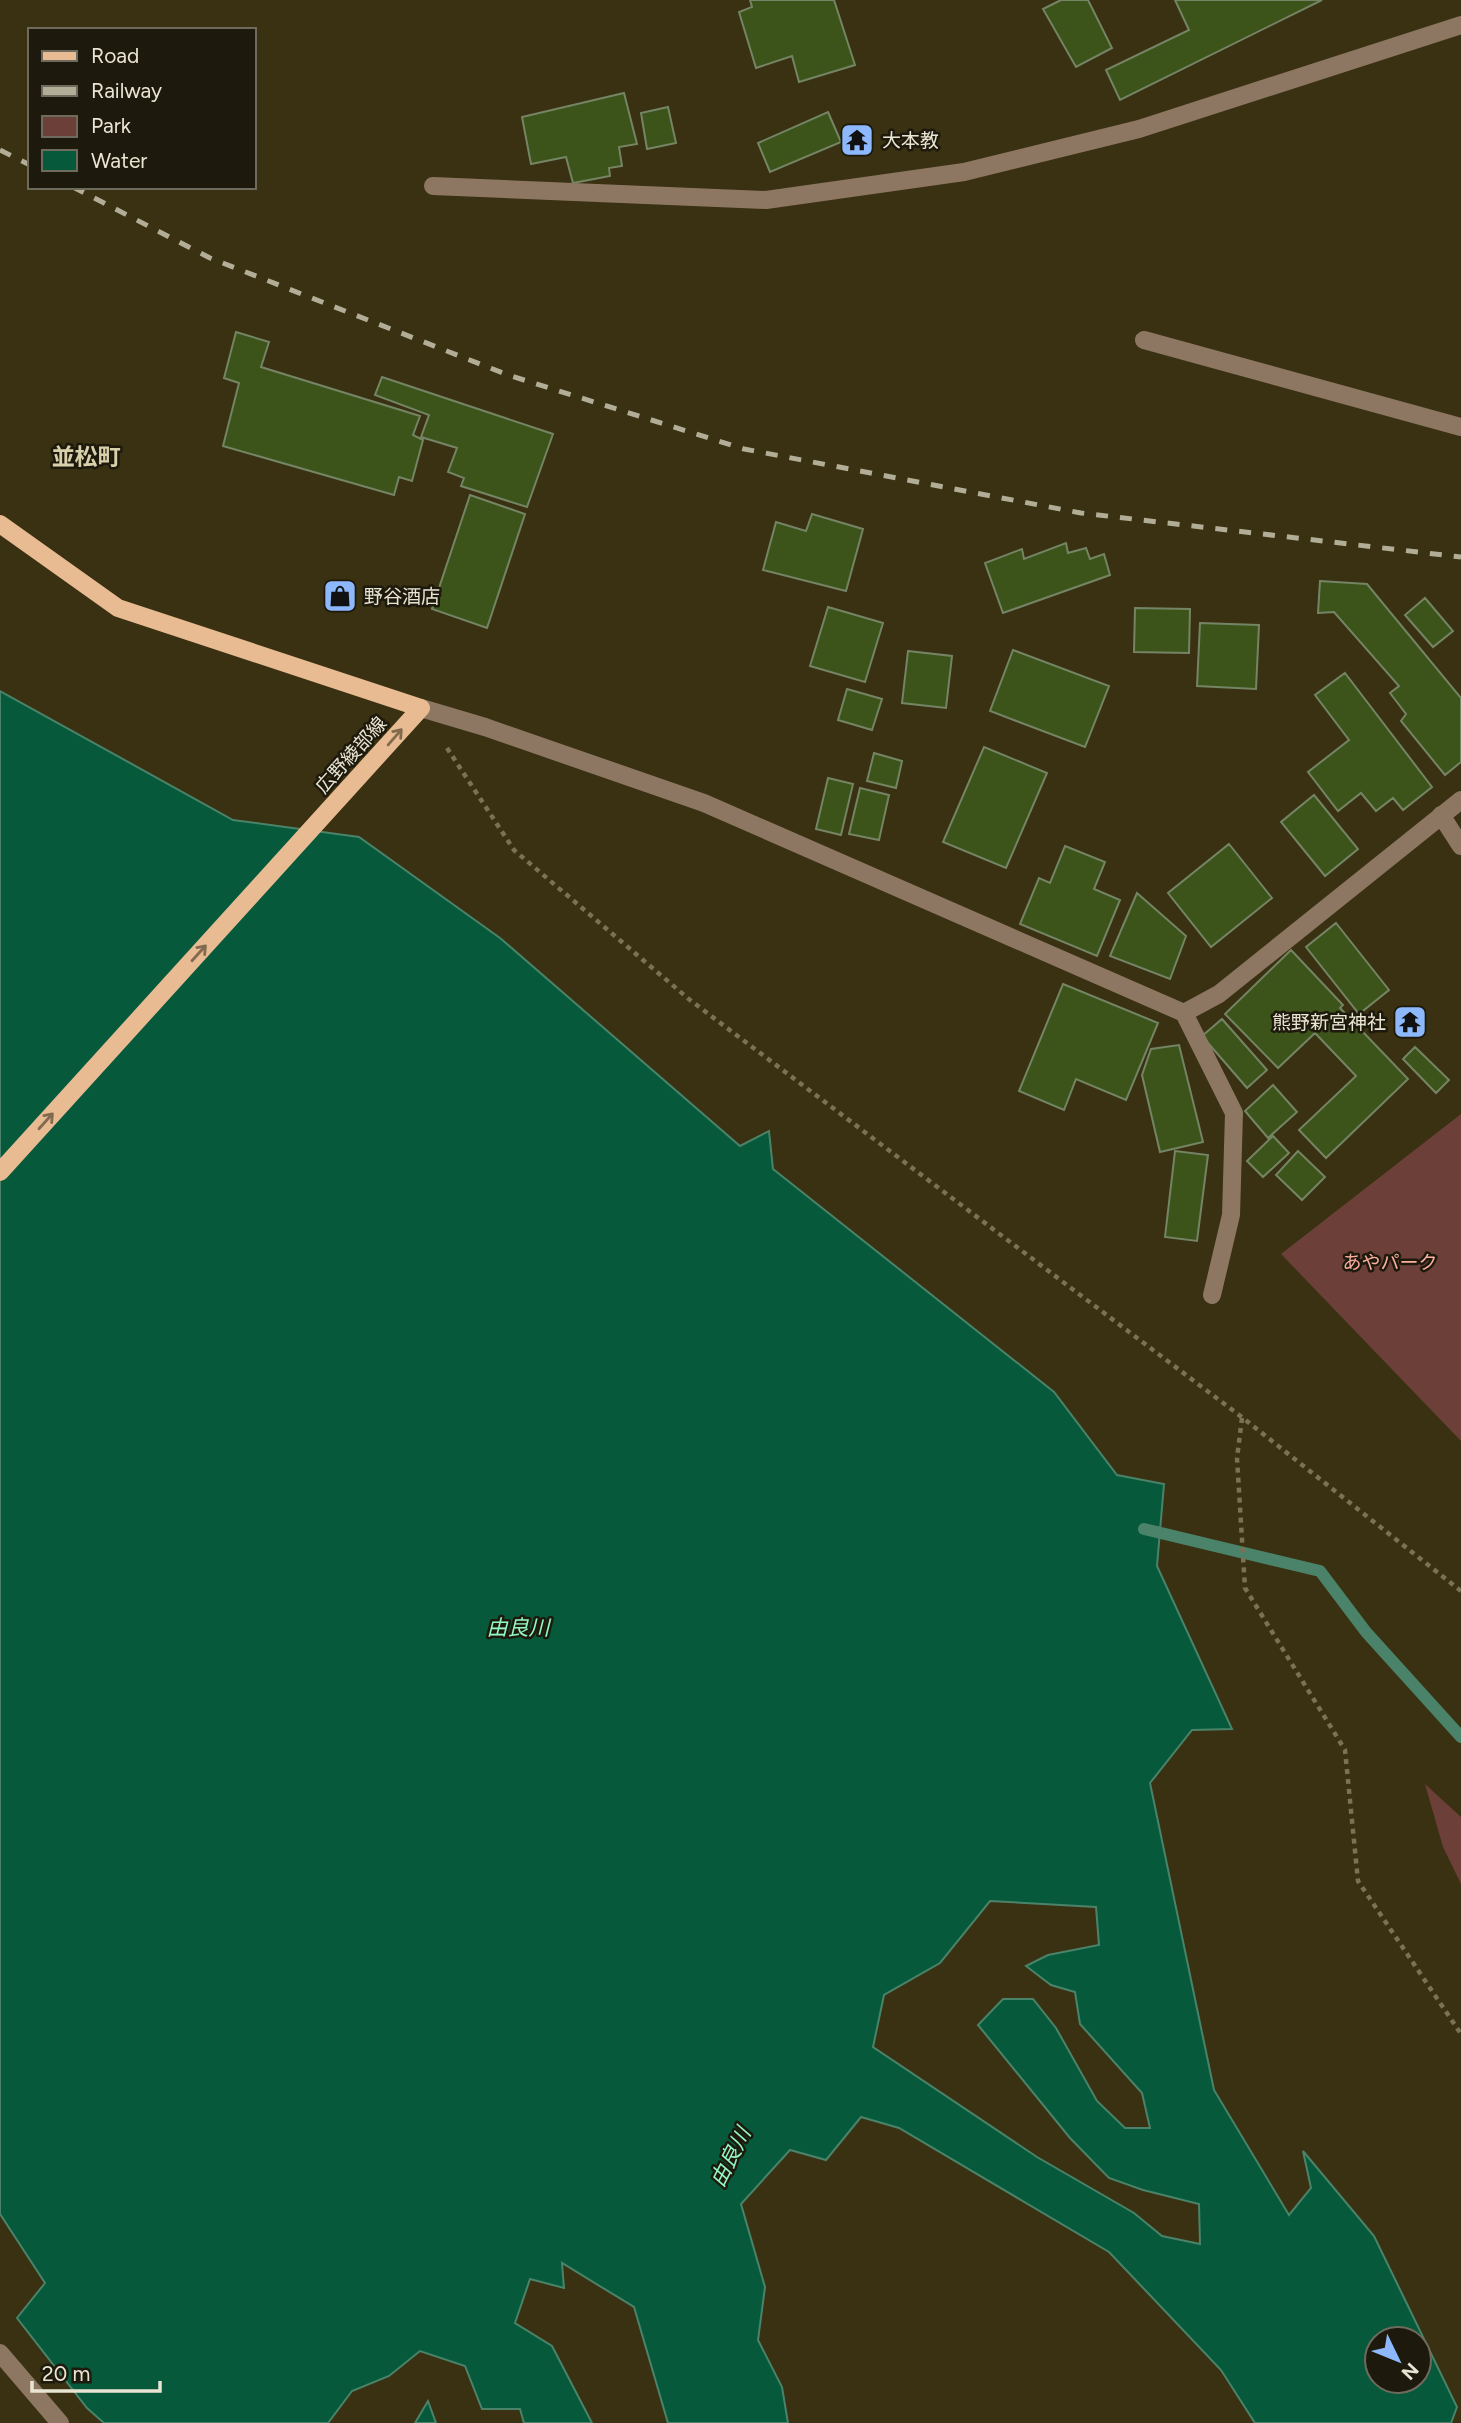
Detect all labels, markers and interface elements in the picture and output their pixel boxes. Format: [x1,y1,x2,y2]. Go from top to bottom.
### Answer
legend [28,28,256,189]
text: Road [91,43,139,68]
text: Railway [91,78,162,103]
text: Park [91,113,132,138]
temple icon: 大本教 [838,121,876,159]
place label: 大本教 [882,129,939,152]
text: Water [91,148,147,173]
district label: 並松町 [52,443,121,471]
shop icon: 野谷酒店 [321,577,359,615]
place label: 野谷酒店 [364,585,440,608]
street label: 広野綾部線 [311,712,391,798]
one-way arrow [387,728,403,746]
one-way arrow [191,944,207,962]
temple icon: 熊野新宮神社 [1391,1003,1429,1041]
place label: 熊野新宮神社 [1272,1011,1386,1034]
one-way arrow [38,1113,54,1131]
park label: あやパーク [1342,1251,1438,1274]
water label: 由良川 [487,1615,551,1640]
water label: 由良川 [705,2121,756,2191]
north arrow [1363,2325,1433,2395]
scale bar [32,2350,159,2394]
text: N [1397,2358,1423,2384]
text: 20 m [42,2361,90,2386]

